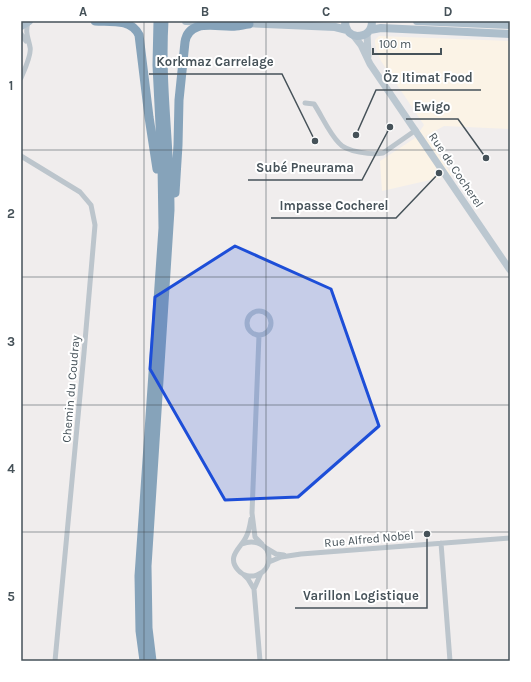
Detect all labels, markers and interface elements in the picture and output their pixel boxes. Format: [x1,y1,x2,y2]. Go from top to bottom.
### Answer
text: A [79,4,87,19]
text: B [201,4,209,19]
text: C [322,4,330,19]
text: D [444,4,453,19]
scale bar [373,30,441,56]
text: 100 m [379,37,411,51]
callout: Korkmaz Carrelage [149,49,282,74]
text: Korkmaz Carrelage [156,54,274,69]
callout: Öz Itimat Food [376,65,481,90]
text: Öz Itimat Food [383,70,473,85]
text: 1 [9,78,13,93]
callout: Ewigo [406,94,458,119]
text: Ewigo [414,99,450,114]
street label: Rue de Cocherel [426,130,486,210]
callout: Subé Pneurama [248,155,362,180]
text: Subé Pneurama [256,160,354,175]
callout: Impasse Cocherel [271,193,396,218]
text: Impasse Cocherel [279,198,389,213]
text: 2 [7,206,15,221]
text: 3 [7,334,15,349]
street label: Chemin du Coudray [59,334,83,443]
text: 4 [7,461,15,476]
street label: Rue Alfred Nobel [324,528,414,550]
callout: Varillon Logistique [295,583,427,608]
text: Varillon Logistique [303,588,419,604]
text: 5 [7,589,15,604]

